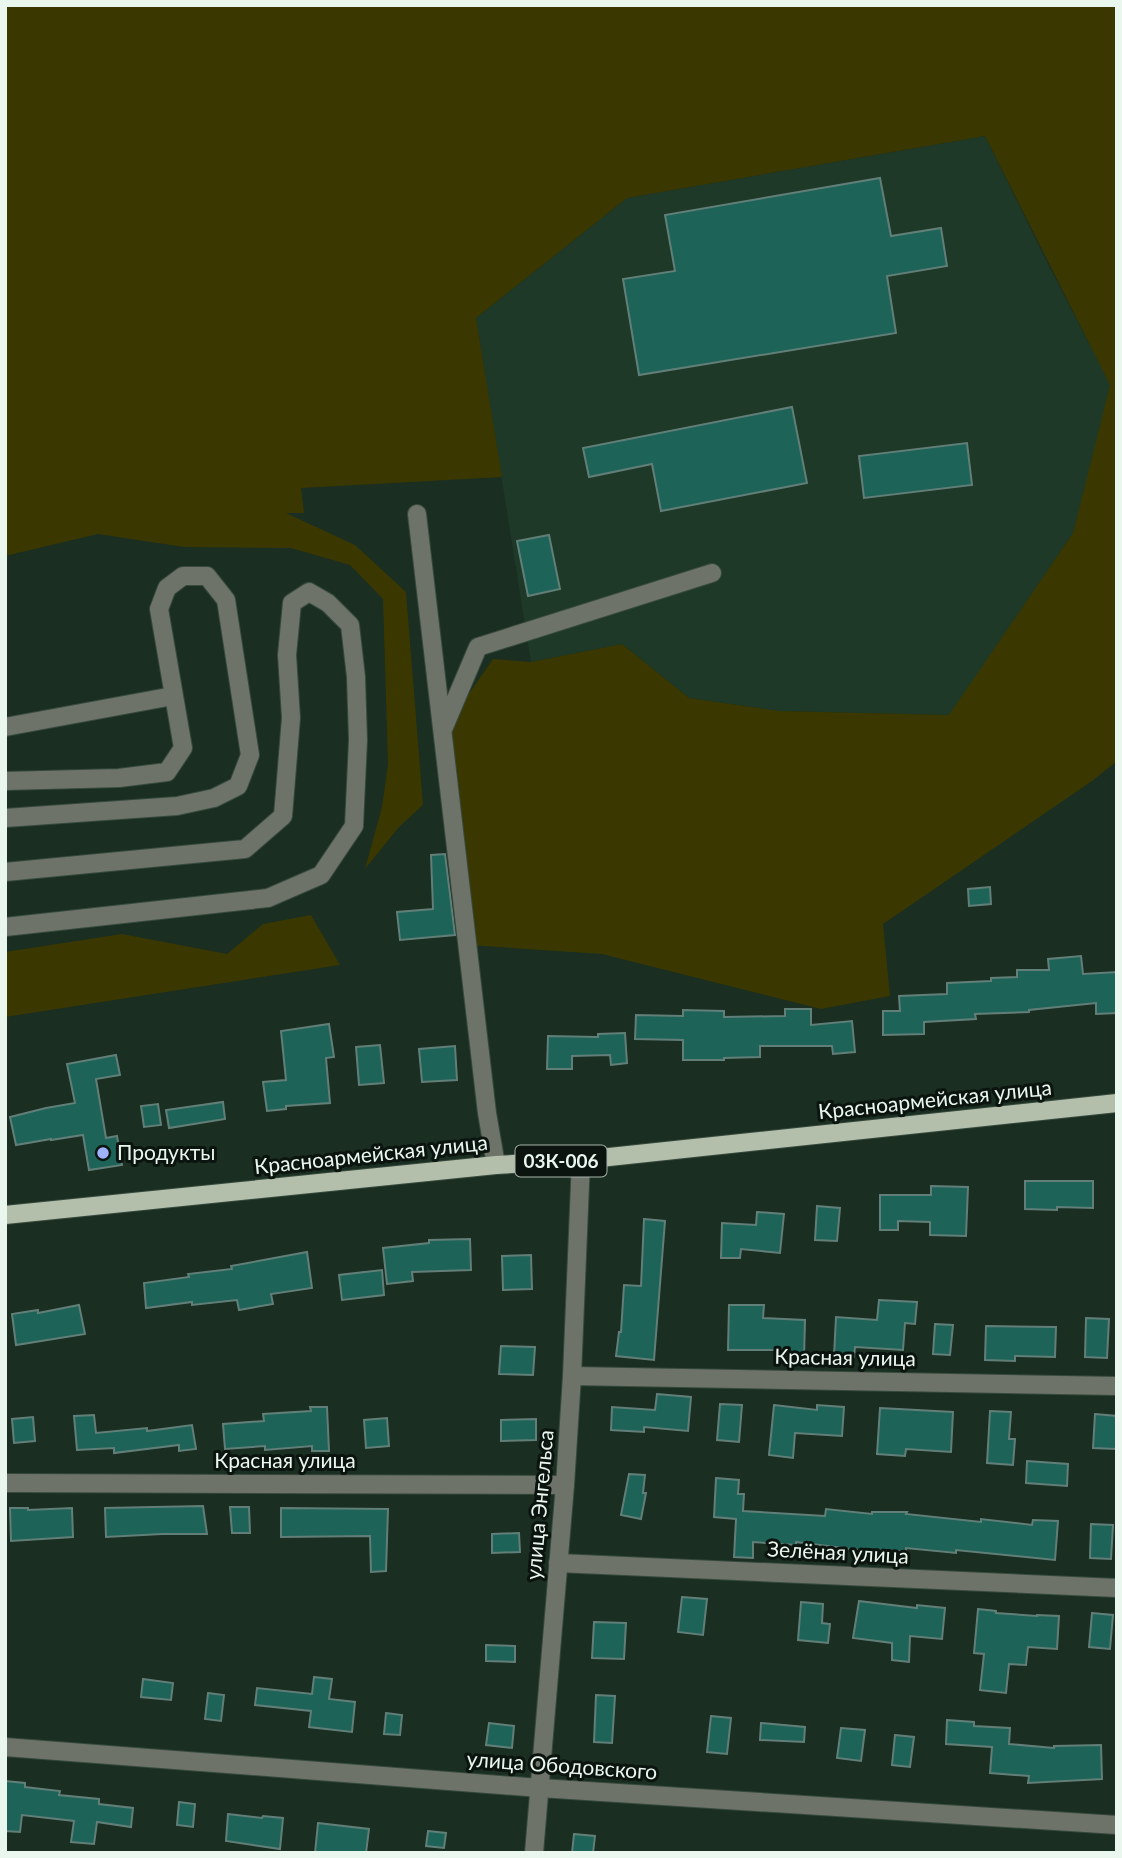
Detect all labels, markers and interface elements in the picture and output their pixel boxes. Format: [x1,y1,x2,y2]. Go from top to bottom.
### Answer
street label: Красноармейская улица [817,1074,1053,1123]
street label: Красноармейская улица [253,1129,489,1178]
place label: Продукты [117,1139,216,1164]
marker: Продукты [95,1145,111,1161]
road number: 03К-006 [516,1146,606,1176]
street label: Красная улица [774,1343,916,1370]
street label: улица Энгельса [519,1429,558,1581]
street label: Красная улица [214,1447,356,1472]
street label: Зелёная улица [767,1535,910,1568]
street label: улица Ободовского [466,1745,658,1784]

